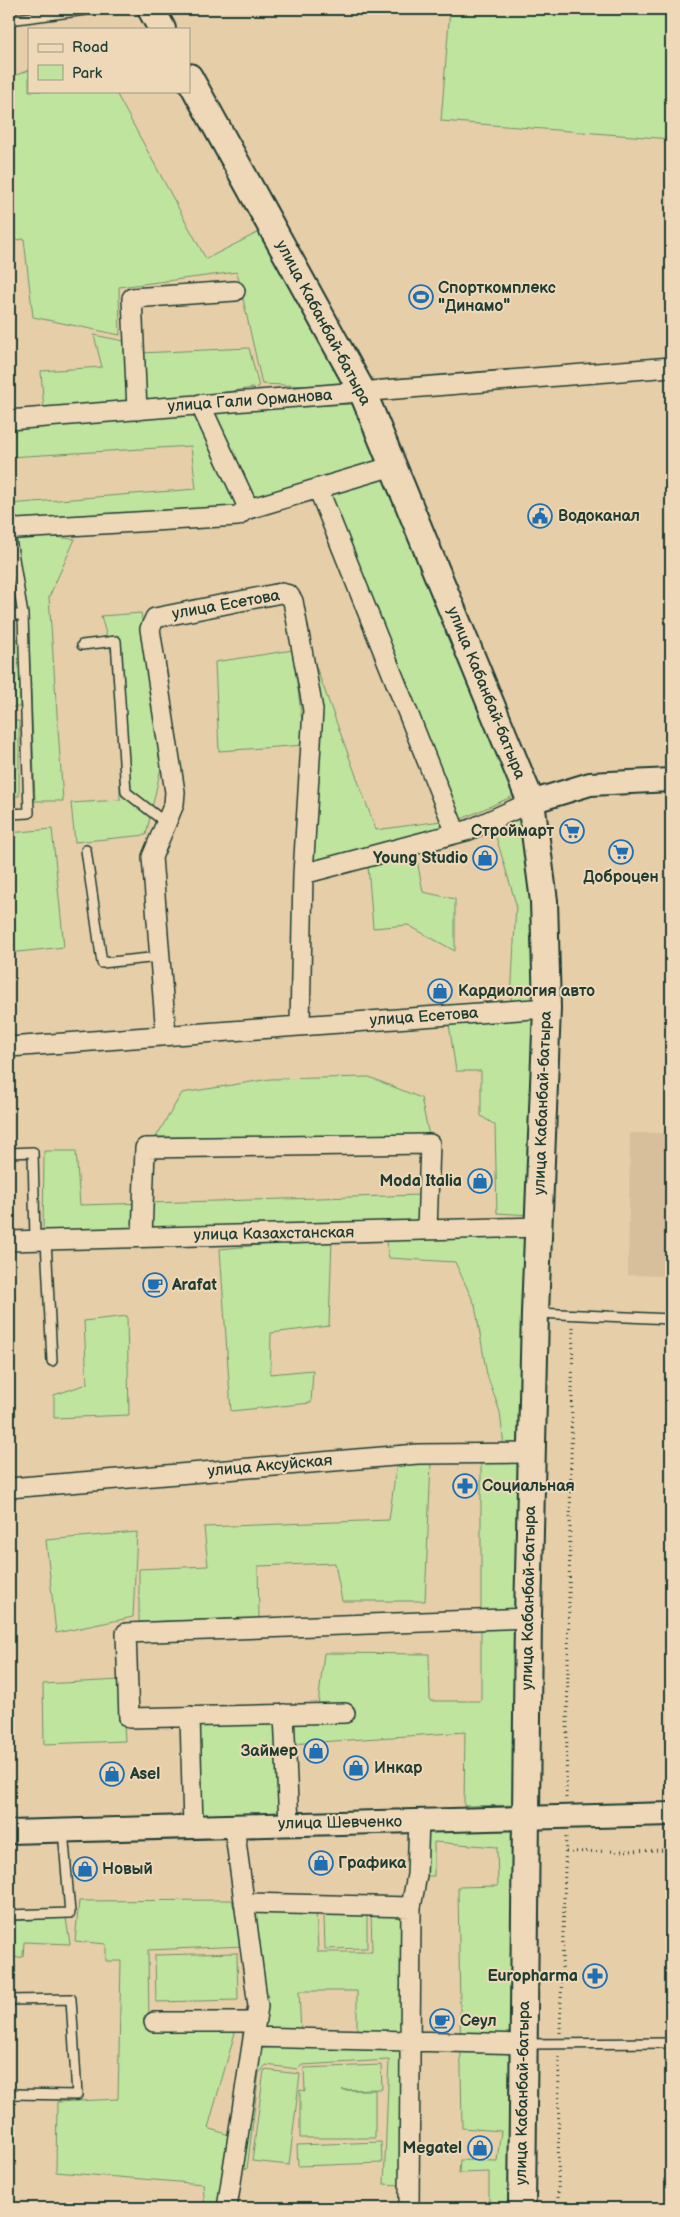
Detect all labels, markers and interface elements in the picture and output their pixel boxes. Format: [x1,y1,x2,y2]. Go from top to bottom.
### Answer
legend [28,28,190,92]
text: Road [72,38,108,57]
text: Park [72,64,103,83]
street label: улица Кабанбай-батыра [271,237,375,409]
place label: Спорткомплекс "Динамо" [438,279,556,316]
sports icon: Спорткомплекс "Динамо" [408,284,434,310]
street label: улица Гали Орманова [167,386,333,416]
public building icon: Водоканал [527,503,553,529]
place label: Водоканал [558,507,640,526]
street label: улица Есетова [171,586,282,624]
street label: улица Кабанбай-батыра [443,604,530,783]
supermarket icon: Строймарт [559,818,585,844]
place label: Строймарт [471,822,554,841]
supermarket icon: Доброцен [608,839,634,865]
shop icon: Young Studio [472,845,498,871]
place label: Young Studio [373,849,468,868]
place label: Доброцен [583,868,659,887]
shop icon: Кардиология авто [427,978,453,1004]
place label: Кардиология авто [458,982,595,1001]
street label: улица Есетова [369,1004,480,1030]
street label: улица Кабанбай-батыра [530,1010,556,1196]
shop icon: Moda Italia [467,1168,493,1194]
place label: Moda Italia [379,1172,462,1191]
street label: улица Казахстанская [194,1223,355,1245]
cafe icon: Arafat [142,1272,168,1298]
place label: Arafat [171,1276,217,1295]
street label: улица Аксуйская [207,1451,333,1481]
pharmacy icon: Социальная [452,1473,478,1499]
place label: Социальная [482,1477,575,1496]
street label: улица Кабанбай-батыра [518,1505,540,1690]
shop icon: Займер [303,1738,329,1764]
place label: Займер [241,1742,299,1761]
shop icon: Инкар [343,1755,369,1781]
place label: Инкар [374,1759,423,1778]
shop icon: Asel [99,1761,125,1787]
place label: Asel [129,1765,160,1784]
street label: улица Шевченко [278,1812,402,1834]
shop icon: Графика [308,1850,334,1876]
place label: Графика [338,1854,407,1873]
shop icon: Новый [72,1856,98,1882]
place label: Новый [102,1860,153,1879]
pharmacy icon: Europharma [582,1963,608,1989]
place label: Europharma [488,1967,578,1986]
street label: улица Кабанбай-батыра [512,2000,534,2185]
cafe icon: Сеул [429,2008,455,2034]
place label: Сеул [460,2012,497,2031]
shop icon: Megatel [467,2135,493,2161]
place label: Megatel [402,2139,462,2158]

